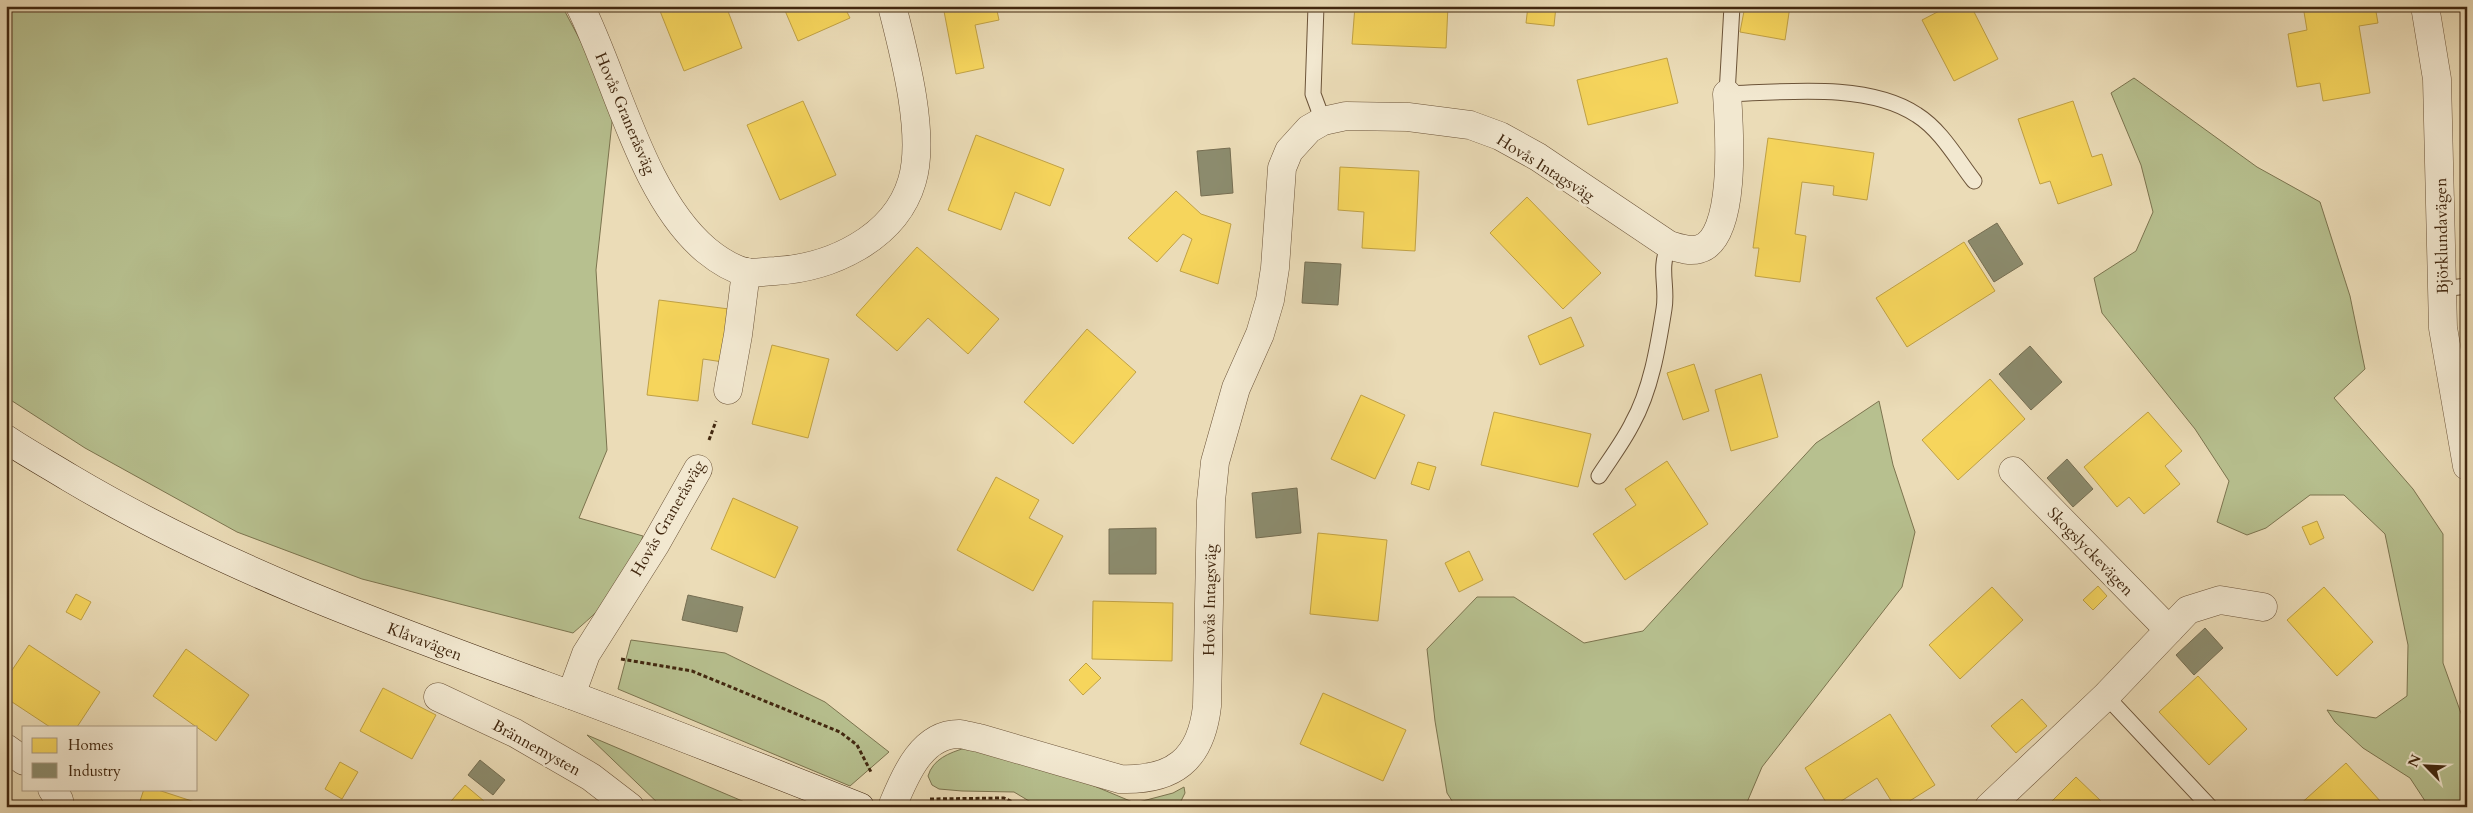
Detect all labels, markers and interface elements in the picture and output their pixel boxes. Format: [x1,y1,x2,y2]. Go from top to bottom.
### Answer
street label: Hovås Graneråsväg [589,49,661,178]
street label: Hovås Intagsväg [1492,129,1599,207]
street label: Björklundavägen [2430,178,2454,294]
street label: Hovås Graneråsväg [626,456,710,581]
street label: Skogslyckevägen [2042,502,2138,601]
street label: Hovås Intagsväg [1198,544,1222,656]
street label: Klåvavägen [384,618,465,666]
street label: Brännemysten [488,715,585,781]
legend [22,726,198,790]
text: Homes [68,735,113,755]
north arrow [2400,740,2450,790]
text: N [2403,751,2426,770]
text: Industry [68,761,121,781]

